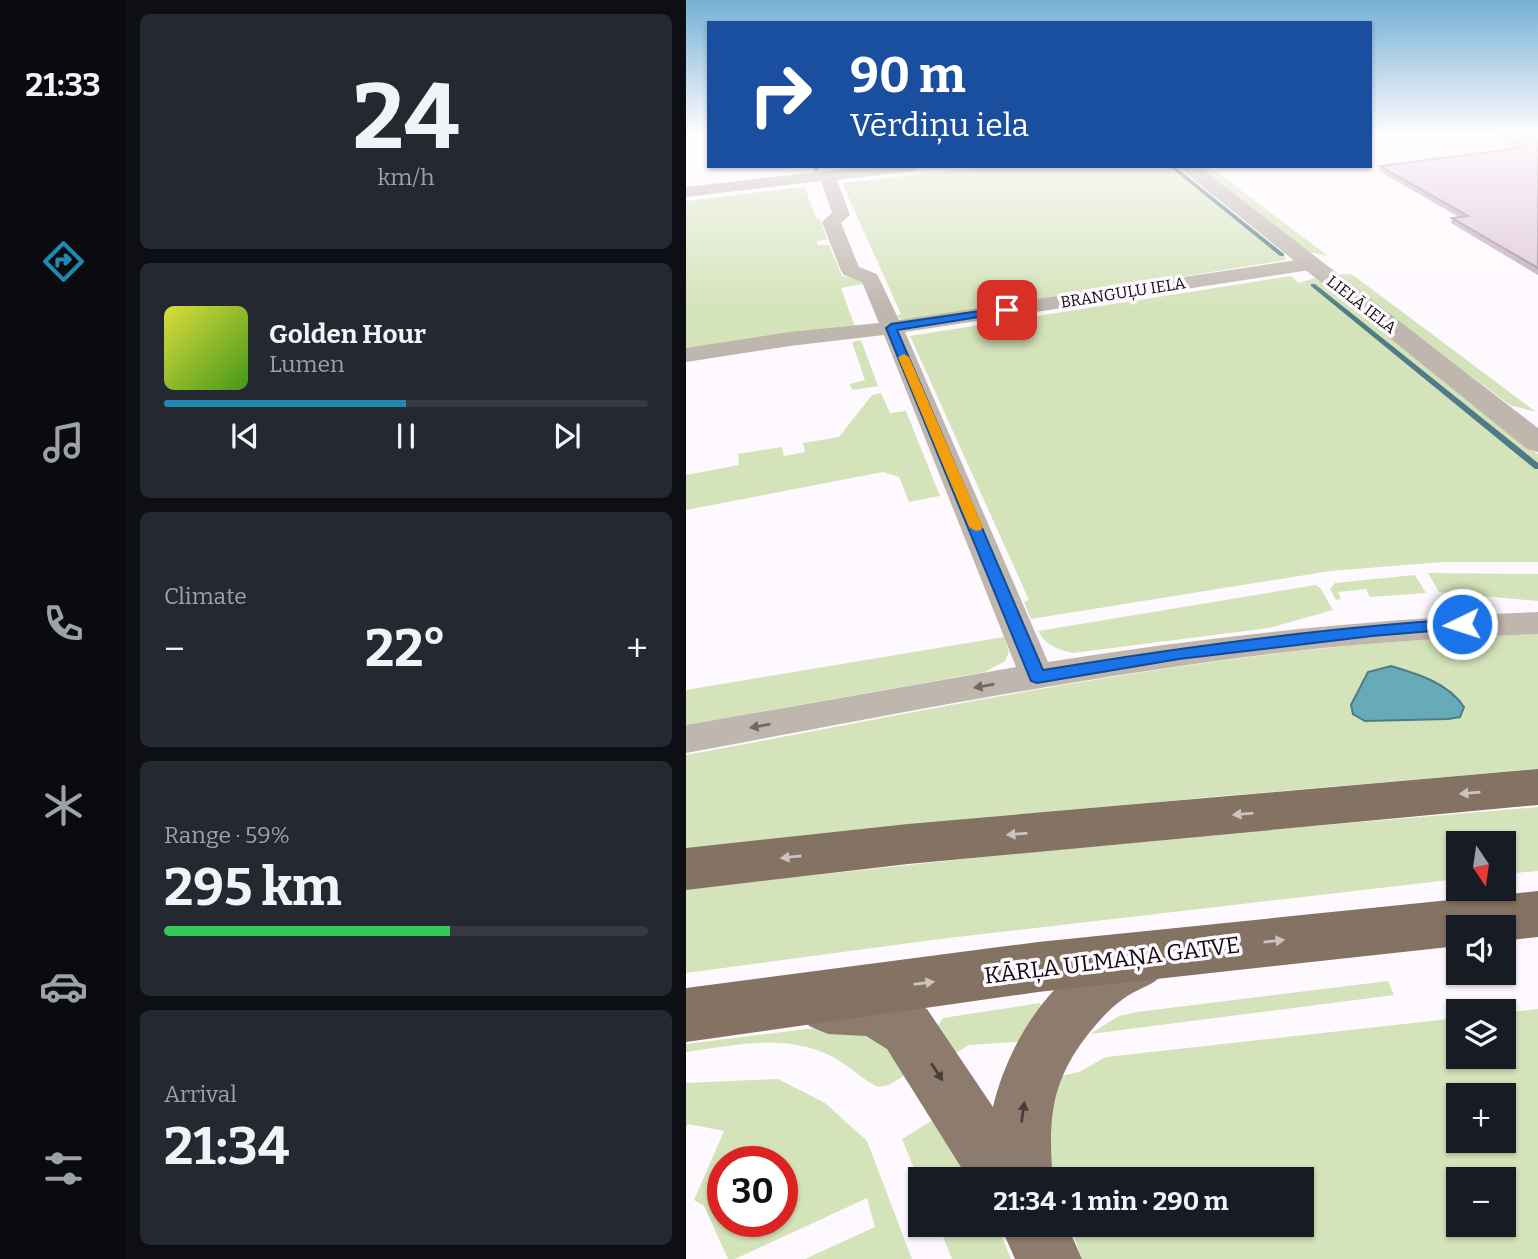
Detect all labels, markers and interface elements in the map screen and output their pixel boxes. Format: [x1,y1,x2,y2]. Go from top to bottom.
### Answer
text: 90 m [850,46,966,105]
icon: right [735,49,826,140]
text: 24 [353,63,459,172]
text: 21:33 [25,66,101,104]
text: Vērdiņu iela [850,106,1029,144]
text: km/h [378,163,434,191]
icon: directions [39,237,88,286]
street label: LIELĀ IELA [1323,271,1401,338]
street label: BRANGUĻU IELA [1059,273,1188,313]
pin [977,280,1037,340]
icon: arrive [988,291,1026,329]
text: Golden Hour [269,319,426,350]
text: Lumen [269,350,345,378]
icon: previous [226,417,264,455]
icon: pause [387,417,425,455]
icon: next [548,417,586,455]
icon: music [39,418,88,467]
text: Climate [164,582,247,610]
position arrow [1425,587,1499,661]
icon: phone [39,599,88,648]
text: 22° [365,617,446,680]
text: − [164,626,185,672]
text: + [626,626,648,672]
one-way arrow [973,681,995,692]
one-way arrow [749,721,771,732]
icon: climate [39,781,88,830]
one-way arrow [1459,788,1481,799]
one-way arrow [1232,809,1254,820]
text: Range · 59% [164,821,290,849]
one-way arrow [1006,829,1028,840]
north arrow [1446,831,1516,901]
map controls [1446,831,1516,1237]
one-way arrow [779,852,801,863]
text: 295 km [164,856,342,919]
button: sound [1446,915,1516,985]
street label: KĀRĻA ULMAŅA GATVE [982,930,1242,991]
one-way arrow [1263,936,1285,947]
icon: car [39,962,88,1011]
one-way arrow [913,977,935,988]
button: layers [1446,999,1516,1069]
one-way arrow [930,1063,944,1081]
text: Arrival [164,1080,237,1108]
button: + [1446,1083,1516,1153]
one-way arrow [1018,1101,1029,1123]
text: 21:34 [164,1115,289,1178]
icon: filters [39,1144,88,1193]
speed limit sign: 30 [707,1146,798,1237]
button: − [1446,1167,1516,1237]
text: 21:34 · 1 min · 290 m [993,1186,1229,1217]

